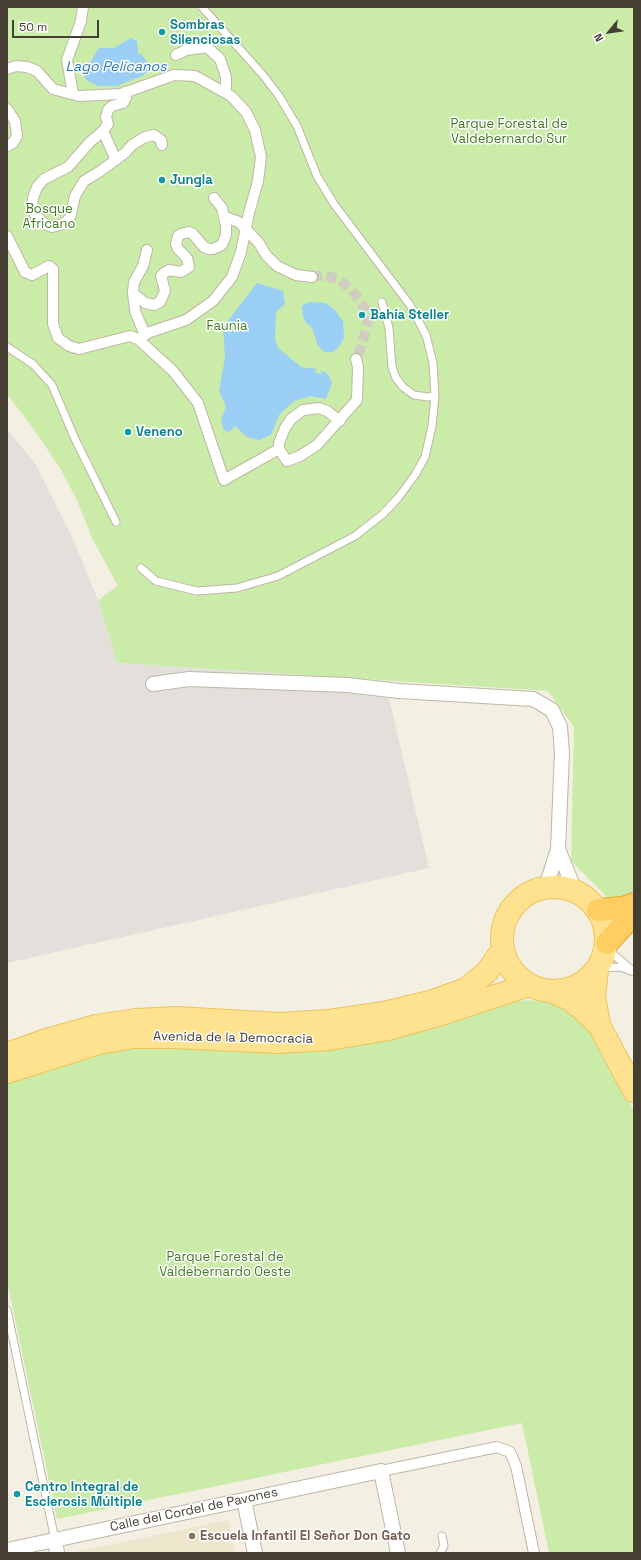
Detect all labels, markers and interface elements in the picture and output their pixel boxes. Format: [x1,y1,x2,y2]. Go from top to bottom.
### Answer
scale bar [14,12,101,38]
north arrow [589,12,629,52]
place label: Sombras Silenciosas [170,17,240,48]
text: 50 m [19,19,47,35]
marker: Sombras Silenciosas [157,27,167,37]
text: N [591,31,606,44]
water label: Lago Pelícanos [65,59,167,75]
park label: Parque Forestal de Valdebernardo Sur [450,116,568,147]
place label: Jungla [170,172,213,188]
marker: Jungla [157,175,167,185]
park label: Bosque Africano [22,201,76,232]
place label: Bahía Steller [370,307,449,323]
marker: Bahía Steller [357,310,367,320]
park label: Faunia [207,318,247,334]
place label: Veneno [136,424,183,440]
marker: Veneno [123,427,133,437]
street label: Avenida de la Democracia [153,1029,313,1047]
park label: Parque Forestal de Valdebernardo Oeste [159,1249,291,1280]
place label: Centro Integral de Esclerosis Múltiple [25,1479,142,1510]
street label: Calle del Cordel de Pavones [109,1485,279,1535]
marker: Centro Integral de Esclerosis Múltiple [12,1489,22,1499]
place label: Escuela Infantil El Señor Don Gato [200,1528,411,1544]
marker: Escuela Infantil El Señor Don Gato [187,1531,197,1541]

